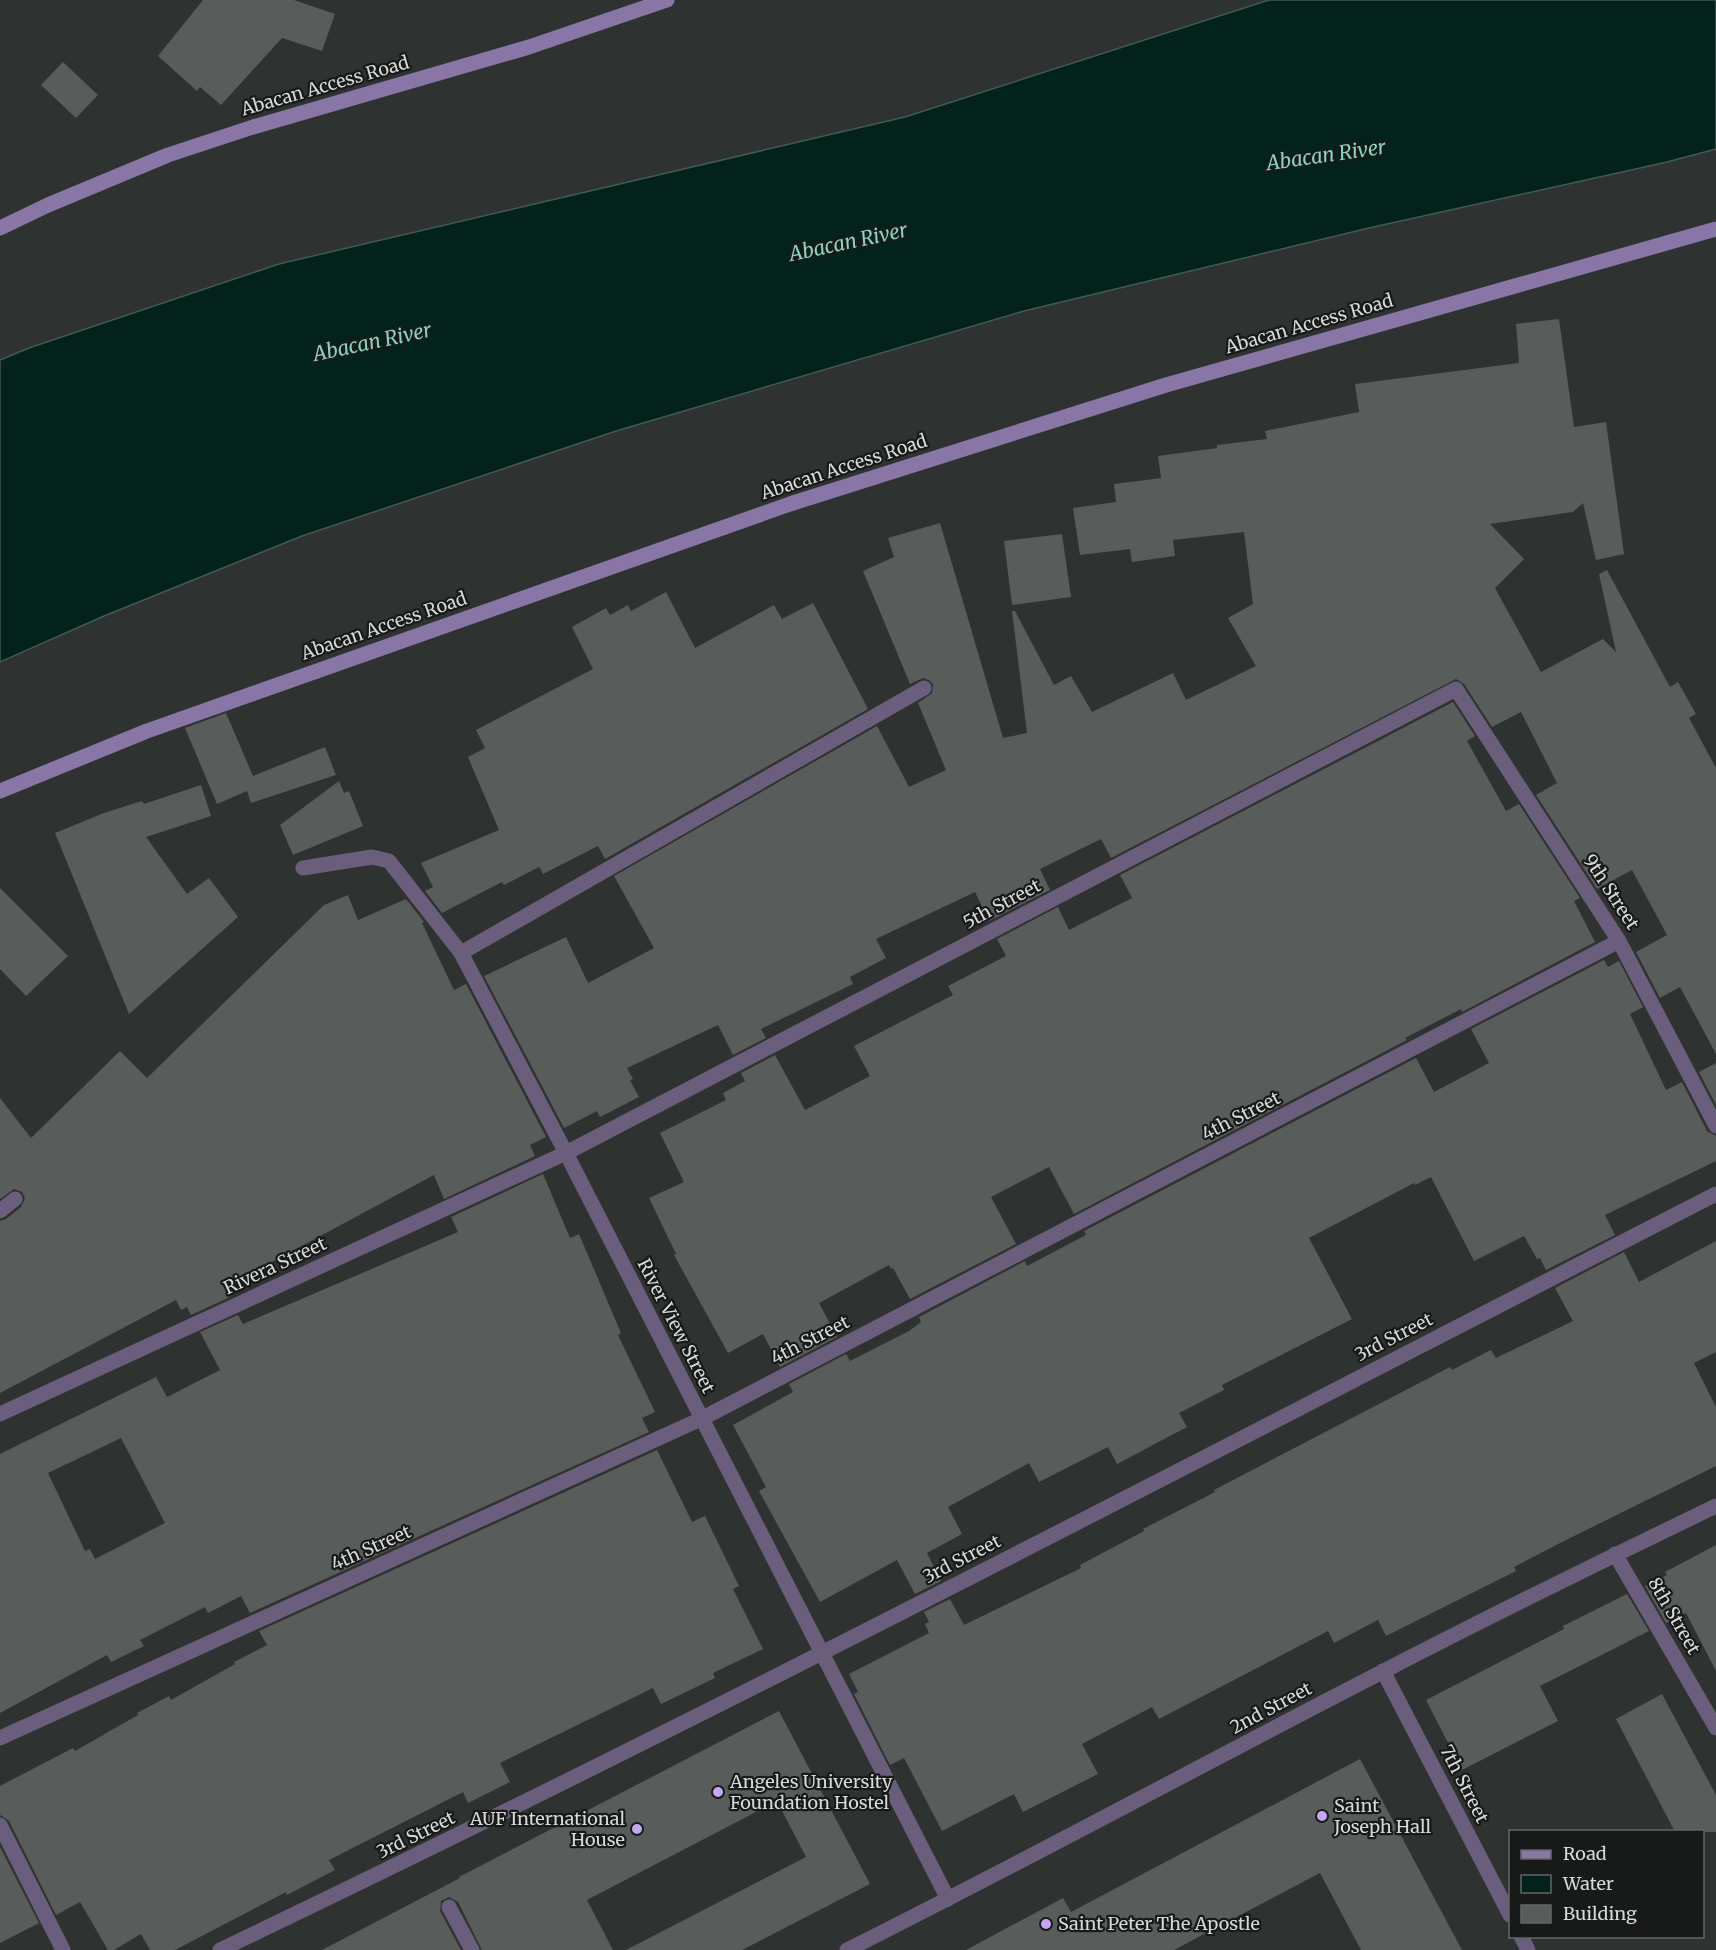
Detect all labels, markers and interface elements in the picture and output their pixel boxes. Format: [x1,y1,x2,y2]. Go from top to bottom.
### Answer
street label: Abacan Access Road [237,50,412,121]
water label: Abacan River [1263,134,1388,176]
water label: Abacan River [785,217,910,267]
street label: Abacan Access Road [1221,288,1396,359]
water label: Abacan River [309,317,434,367]
street label: Abacan Access Road [757,429,930,505]
street label: Abacan Access Road [297,586,470,665]
street label: 9th Street [1578,850,1644,934]
street label: 5th Street [959,874,1044,934]
street label: 4th Street [1198,1086,1284,1145]
street label: Rivera Street [220,1232,330,1299]
street label: River View Street [633,1255,720,1397]
street label: 3rd Street [1351,1307,1436,1366]
street label: 4th Street [767,1310,853,1369]
street label: 4th Street [327,1520,414,1575]
street label: 3rd Street [919,1529,1004,1588]
street label: 8th Street [1643,1573,1706,1658]
street label: 2nd Street [1226,1676,1316,1739]
street label: 7th Street [1435,1741,1494,1827]
place label: Angeles University Foundation Hostel [729,1770,893,1814]
marker: Angeles University Foundation Hostel [711,1785,725,1799]
place label: Saint Joseph Hall [1333,1794,1432,1838]
street label: 3rd Street [373,1806,459,1863]
place label: AUF International House [469,1807,625,1851]
marker: Saint Joseph Hall [1315,1809,1329,1823]
marker: AUF International House [630,1822,644,1836]
legend [1509,1830,1704,1938]
text: Road [1563,1842,1607,1865]
text: Water [1562,1872,1614,1895]
text: Building [1563,1902,1637,1925]
place label: Saint Peter The Apostle [1058,1912,1260,1935]
marker: Saint Peter The Apostle [1039,1917,1053,1931]

